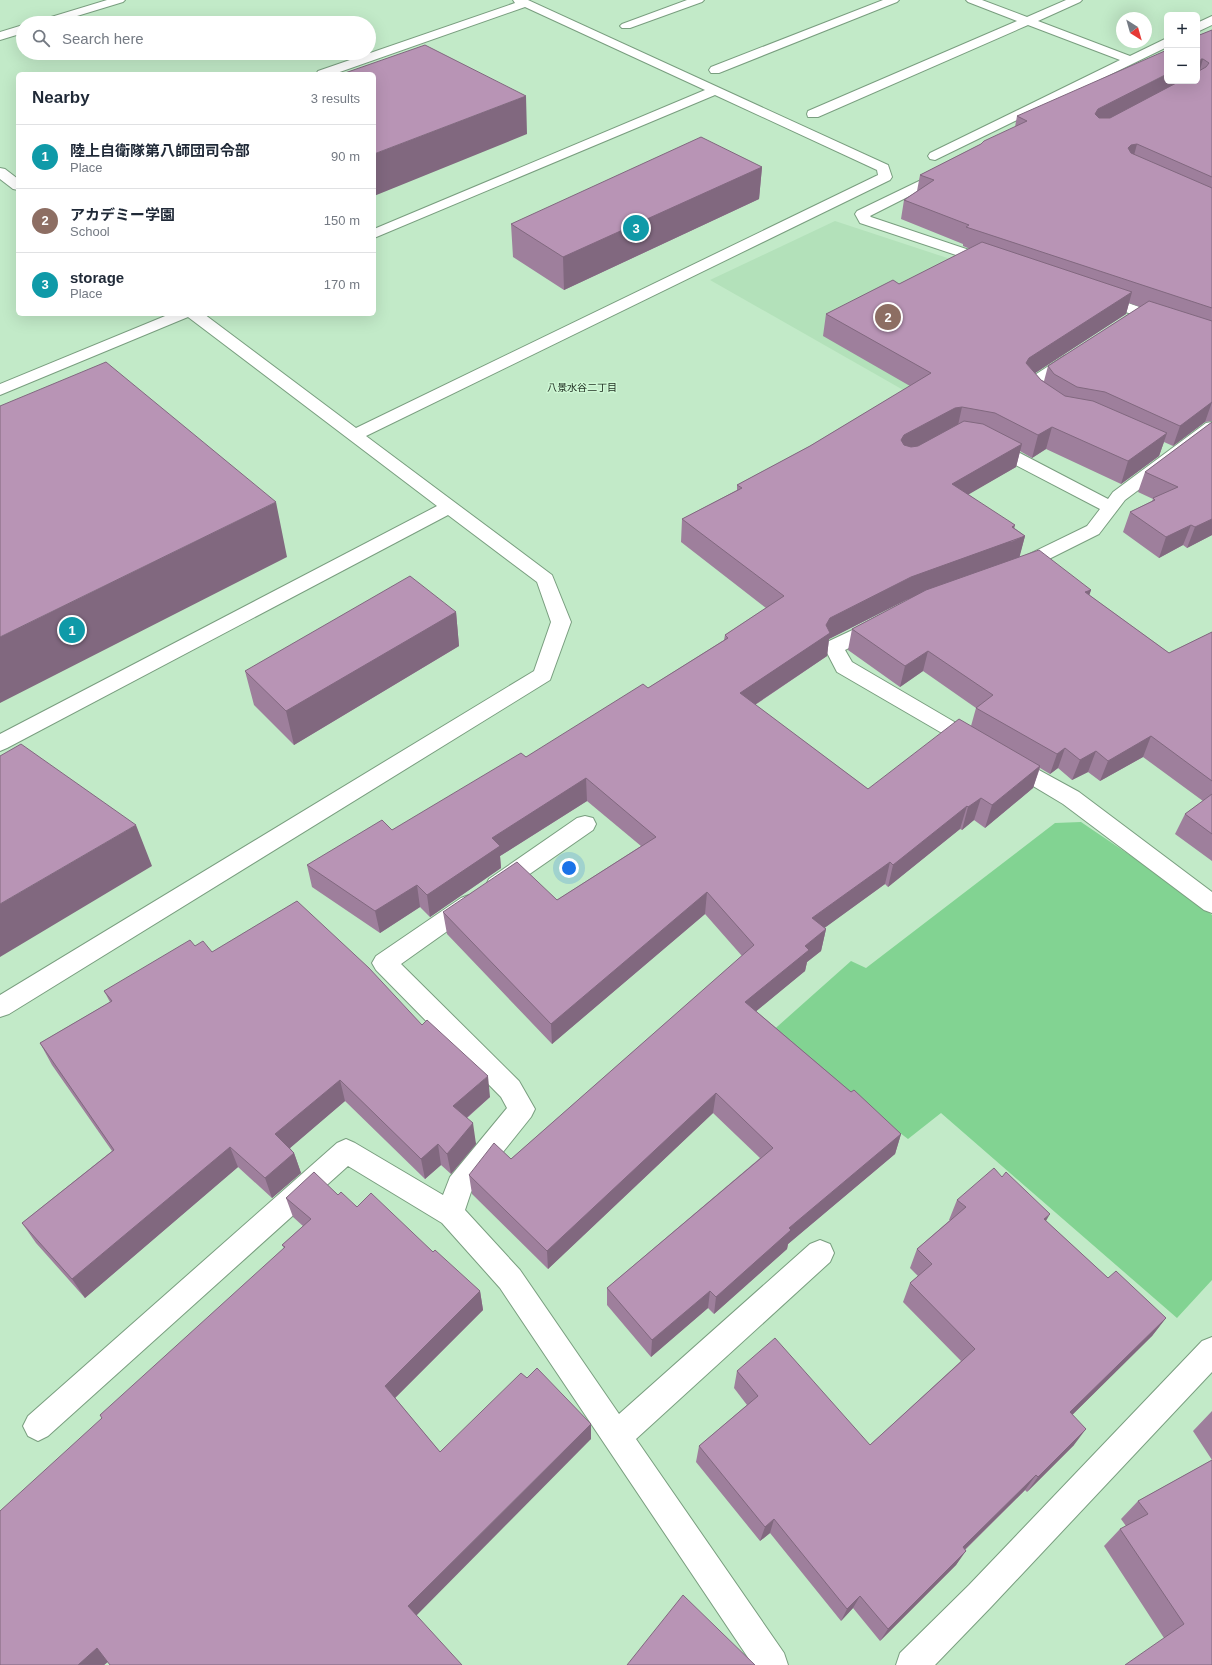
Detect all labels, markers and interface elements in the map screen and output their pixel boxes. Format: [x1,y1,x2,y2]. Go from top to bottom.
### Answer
north arrow [1116,12,1152,48]
map controls [1164,12,1200,84]
button: + [1164,12,1200,48]
search box [16,16,376,60]
icon: search [30,27,52,49]
text: Search here [62,30,144,47]
button: − [1164,48,1200,84]
text: Nearby [32,88,90,107]
text: 3 results [311,91,360,106]
text: 陸上自衛隊第八師団司令部 [70,142,250,159]
text: 1 [41,149,49,164]
text: 90 m [331,149,360,164]
text: Place [70,160,103,175]
text: アカデミー学園 [70,206,175,223]
text: 2 [41,213,49,228]
text: 150 m [324,213,360,228]
pin: 3 [623,213,649,243]
text: School [70,224,110,239]
text: storage [70,269,124,286]
text: 3 [41,277,49,292]
text: 170 m [324,277,360,292]
text: Place [70,286,103,301]
pin: 2 [875,302,901,332]
district label: 八景水谷二丁目 [547,382,617,393]
pin: 1 [59,615,85,645]
your location [559,858,579,878]

